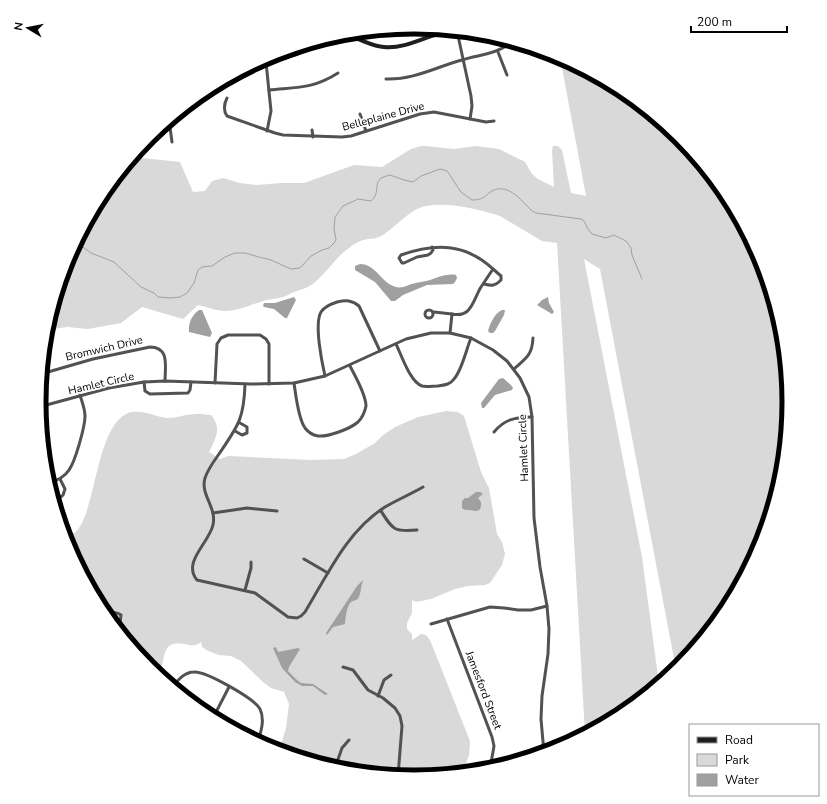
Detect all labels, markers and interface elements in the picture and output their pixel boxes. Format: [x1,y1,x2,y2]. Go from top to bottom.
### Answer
north arrow [8,8,48,48]
scale bar [691,8,787,34]
text: 200 m [697,14,732,30]
text: N [11,21,27,32]
street label: Belleplaine Drive [340,98,426,135]
street label: Bromwich Drive [64,332,144,365]
street label: Hamlet Circle [67,369,136,398]
street label: Hamlet Circle [515,414,532,482]
street label: Jamesford Street [461,648,505,732]
legend [689,724,819,796]
text: Road [725,732,753,748]
text: Park [725,752,750,768]
text: Water [725,772,759,788]

